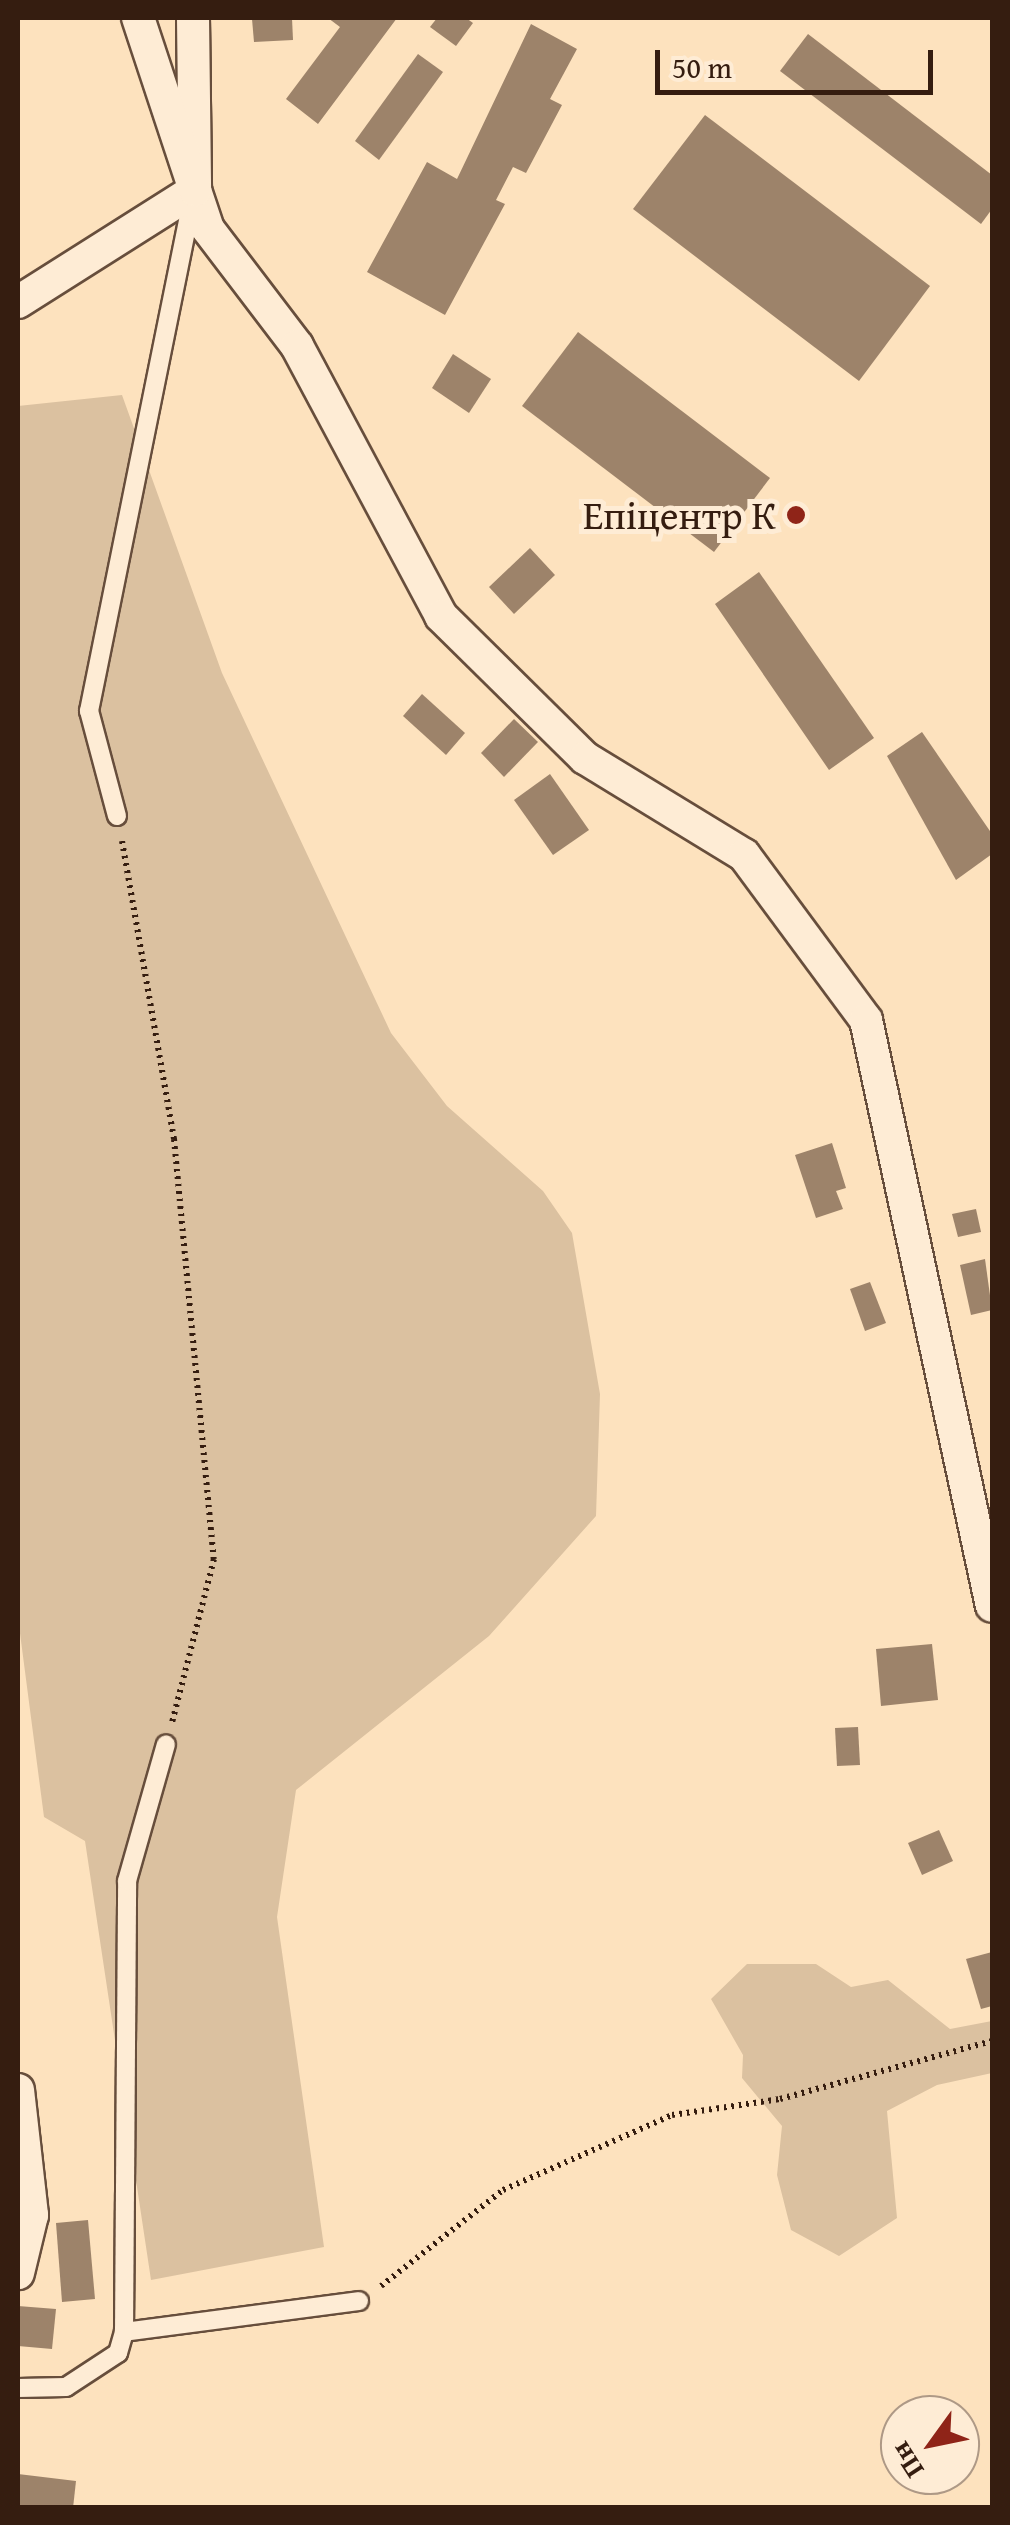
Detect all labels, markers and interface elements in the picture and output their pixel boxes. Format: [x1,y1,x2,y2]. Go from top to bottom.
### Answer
scale bar [660,30,938,92]
text: 50 m [672,45,732,89]
place label: Епіцентр К [583,491,776,539]
marker: Епіцентр К [785,504,807,526]
north arrow [880,2395,980,2495]
text: Пн [879,2434,933,2487]

